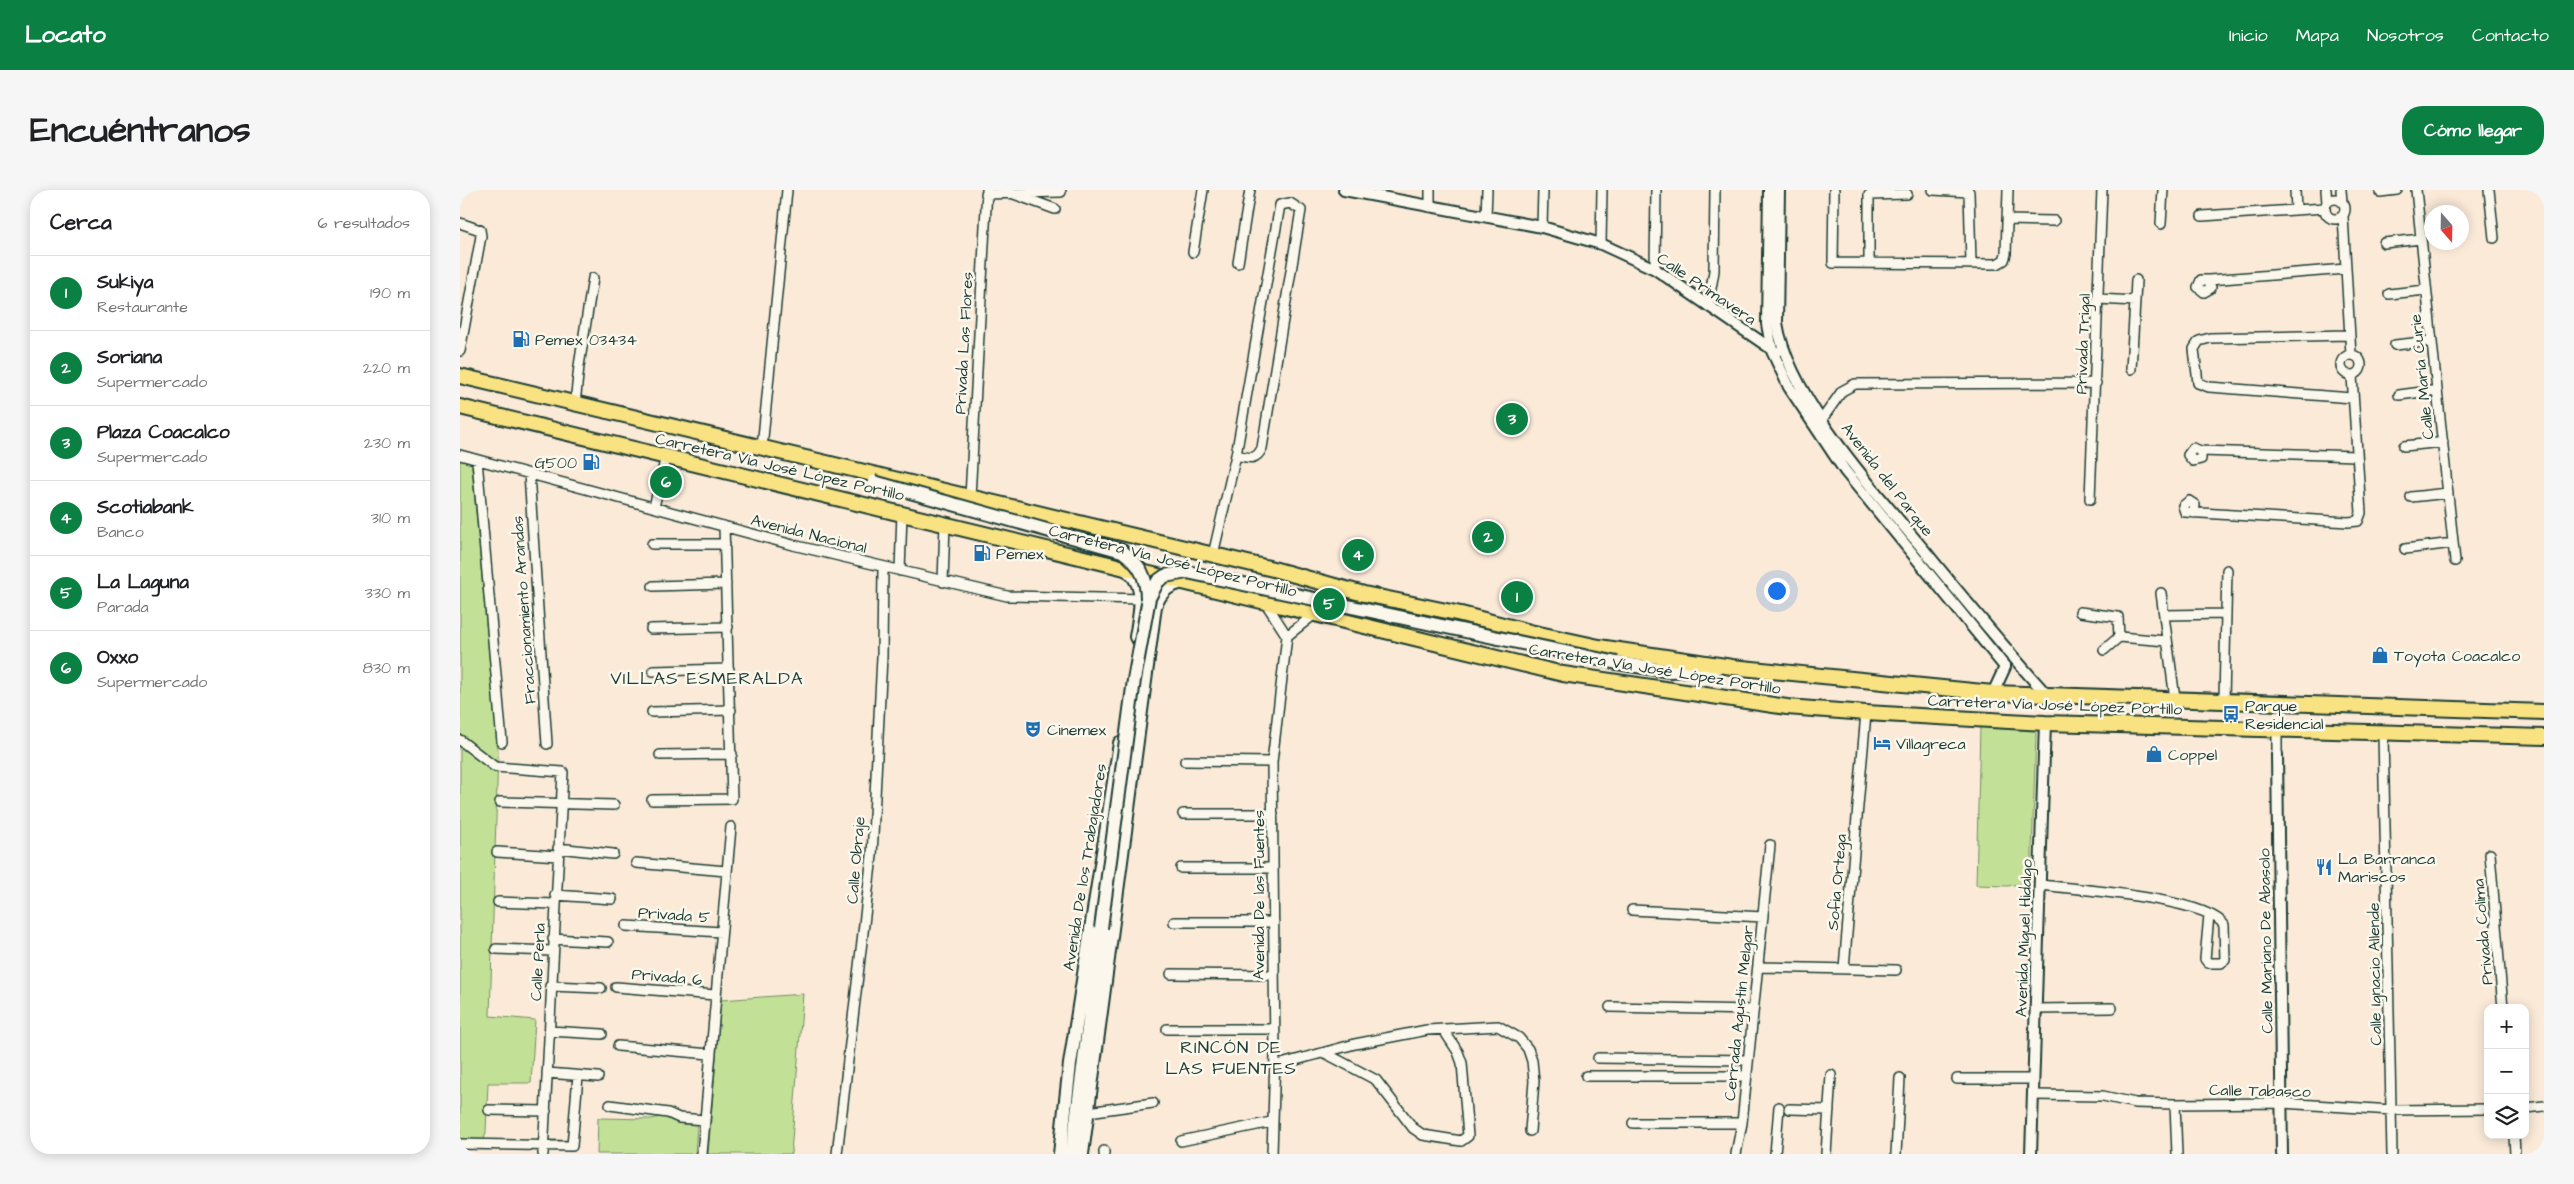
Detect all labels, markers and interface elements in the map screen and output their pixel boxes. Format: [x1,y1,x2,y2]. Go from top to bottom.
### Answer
text: Locato [25,18,106,52]
text: Inicio [2229,23,2268,48]
text: Mapa [2296,23,2339,48]
text: Nosotros [2367,23,2444,48]
text: Contacto [2472,23,2549,48]
text: Encuéntranos [30,106,251,155]
button: Cómo llegar [2402,106,2544,155]
north arrow [2424,205,2469,250]
text: Cerca [50,208,112,237]
text: 6 resultados [318,212,410,234]
street label: Calle Primavera [1652,247,1760,330]
text: Sukiya [97,269,154,296]
street label: Privada Las Flores [949,271,979,415]
text: 1 [65,282,67,304]
text: 190 m [370,282,410,304]
street label: Privada Trigal [2070,293,2097,395]
text: Restaurante [97,296,188,318]
street label: Calle María Curie [2404,313,2440,441]
fuel station icon: Pemex 03434 [511,329,531,349]
place label: Pemex 03434 [535,329,637,351]
text: Soriana [97,344,162,371]
text: 2 [61,357,71,379]
text: 220 m [363,357,410,379]
text: Supermercado [97,371,207,393]
pin: 3 [1496,400,1528,438]
street label: Avenida del Parque [1836,418,1939,541]
text: Plaza Coacalco [97,419,230,446]
street label: Carretera Vía José López Portillo [653,428,906,506]
text: 3 [62,432,70,454]
text: 230 m [364,432,410,454]
text: Supermercado [97,446,207,468]
place label: G500 [534,452,577,474]
fuel station icon: G500 [581,452,601,472]
pin: 6 [650,463,682,501]
text: Scotiabank [97,494,194,521]
text: 4 [61,507,71,529]
text: 310 m [371,507,410,529]
street label: Avenida Nacional [748,509,869,559]
street label: Fraccionamiento Arandas [506,515,542,705]
pin: 2 [1472,518,1504,556]
street label: Carretera Vía José López Portillo [1046,519,1299,602]
text: Banco [97,521,144,543]
pin: 4 [1342,536,1374,574]
fuel station icon: Pemex [972,543,992,563]
place label: Pemex [996,543,1044,565]
text: La Laguna [97,569,189,596]
pin: 1 [1501,578,1533,616]
your location [1764,578,1790,604]
text: 5 [60,582,72,604]
text: 330 m [365,582,410,604]
pin: 5 [1313,585,1345,623]
text: Parada [97,596,149,618]
street label: Carretera Vía José López Portillo [1527,638,1782,700]
text: Oxxo [97,644,138,671]
shop icon: Toyota Coacalco [2370,645,2390,665]
place label: Toyota Coacalco [2394,645,2520,668]
text: 6 [61,657,71,679]
text: 830 m [363,657,410,679]
district label: VILLAS ESMERALDA [610,666,804,691]
text: Supermercado [97,671,207,693]
street label: Carretera Vía José López Portillo [1927,690,2183,720]
place label: Parque Residencial [2245,695,2324,735]
bus stop icon: Parque Residencial [2221,704,2241,724]
theatre icon: Cinemex [1023,719,1043,739]
place label: Cinemex [1047,719,1107,741]
hotel icon: Villagreca [1872,733,1892,753]
place label: Villagreca [1896,733,1966,756]
shop icon: Coppel [2144,744,2164,764]
place label: Coppel [2168,744,2217,766]
street label: Avenida De los Trabajadores [1058,762,1112,972]
street label: Avenida De las Fuentes [1248,810,1270,980]
street label: Calle Obraje [841,815,871,905]
street label: Sofia Ortega [1822,833,1853,931]
street label: Calle Mariano De Abasolo [2253,848,2279,1034]
place label: La Barranca Mariscos [2338,848,2435,888]
restaurant icon: La Barranca Mariscos [2314,857,2334,877]
street label: Avenida Miguel Hidalgo [2010,859,2039,1018]
street label: Privada Colima [2467,878,2499,986]
street label: Privada 5 [637,902,711,929]
street label: Calle Ignacio Allende [2363,902,2388,1046]
street label: Calle Perla [525,923,551,1002]
street label: Cerrada Agustin Melgar [1719,924,1760,1102]
street label: Privada 6 [631,963,703,991]
map controls [2484,1004,2529,1139]
button: + [2484,1004,2529,1049]
district label: RINCÓN DE LAS FUENTES [1165,1035,1297,1081]
button: − [2484,1049,2529,1094]
street label: Calle Tabasco [2209,1079,2311,1103]
button: layers [2484,1094,2529,1139]

